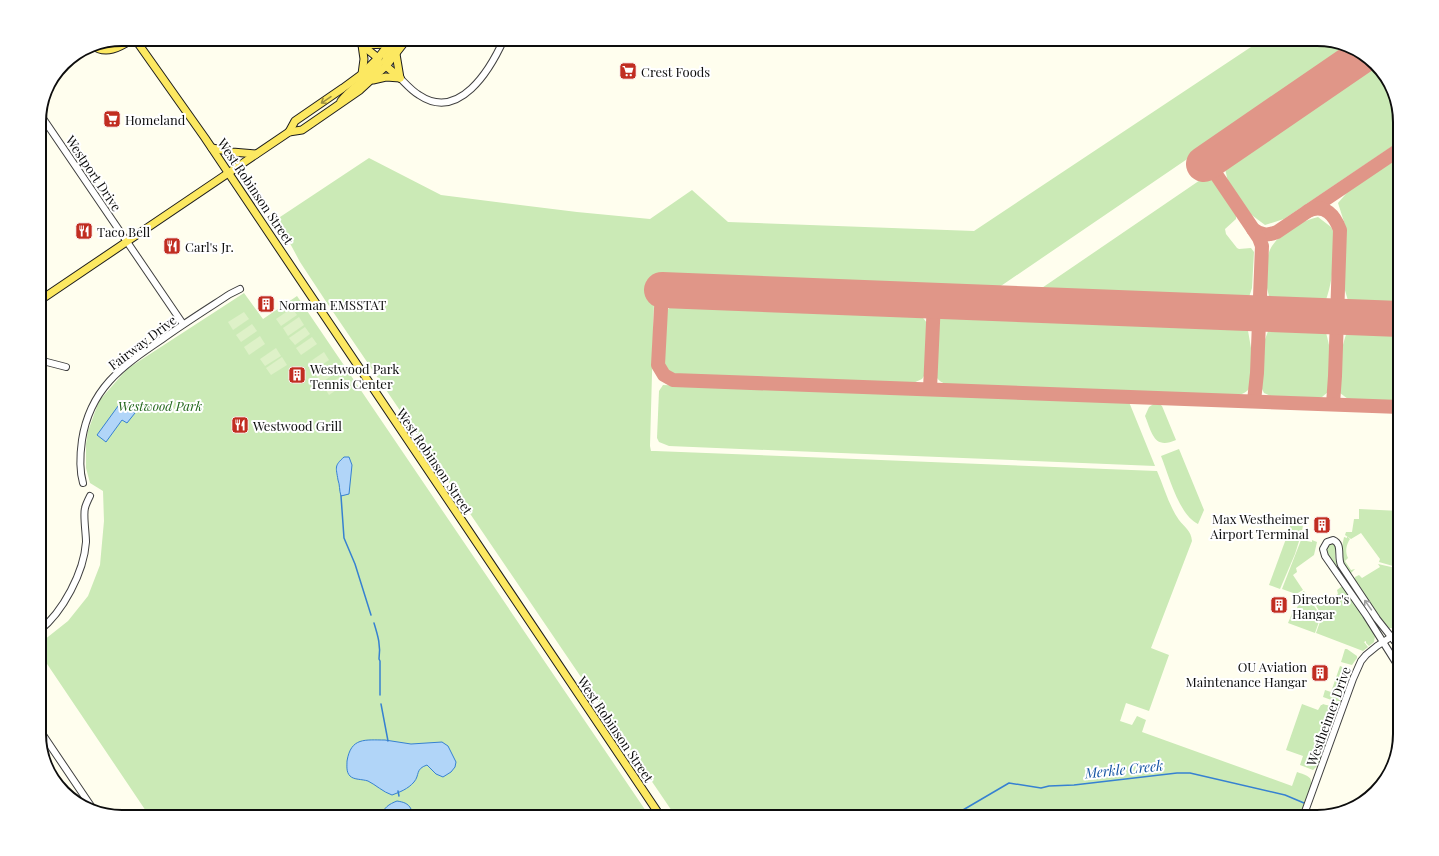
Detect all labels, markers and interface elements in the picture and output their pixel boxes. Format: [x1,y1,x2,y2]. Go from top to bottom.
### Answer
supermarket icon: Crest Foods [618,61,638,81]
place label: Crest Foods [641,63,710,80]
one-way arrow [321,96,332,104]
supermarket icon: Homeland [102,109,122,129]
place label: Homeland [125,111,186,128]
street label: Westport Drive [62,131,126,214]
street label: West Robinson Street [214,134,298,248]
restaurant icon: Taco Bell [74,221,94,241]
place label: Taco Bell [97,223,150,240]
restaurant icon: Carl's Jr. [162,236,182,256]
place label: Carl's Jr. [185,238,234,255]
building icon: Norman EMSSTAT [256,294,276,314]
place label: Norman EMSSTAT [279,296,386,313]
street label: Fairway Drive [105,311,180,373]
place label: Westwood Park Tennis Center [309,360,400,392]
building icon: Westwood Park Tennis Center [287,365,307,385]
park label: Westwood Park [118,397,203,414]
street label: West Robinson Street [393,404,477,518]
restaurant icon: Westwood Grill [230,415,250,435]
place label: Westwood Grill [252,417,342,434]
place label: Max Westheimer Airport Terminal [1209,510,1309,542]
building icon: Max Westheimer Airport Terminal [1312,515,1332,535]
place label: Director's Hangar [1292,590,1350,622]
building icon: Director's Hangar [1269,595,1289,615]
one-way arrow [1364,600,1372,611]
place label: OU Aviation Maintenance Hangar [1186,658,1307,690]
building icon: OU Aviation Maintenance Hangar [1310,663,1330,683]
street label: Westheimer Drive [1302,664,1354,769]
street label: West Robinson Street [574,672,658,786]
water label: Merkle Creek [1083,755,1164,783]

